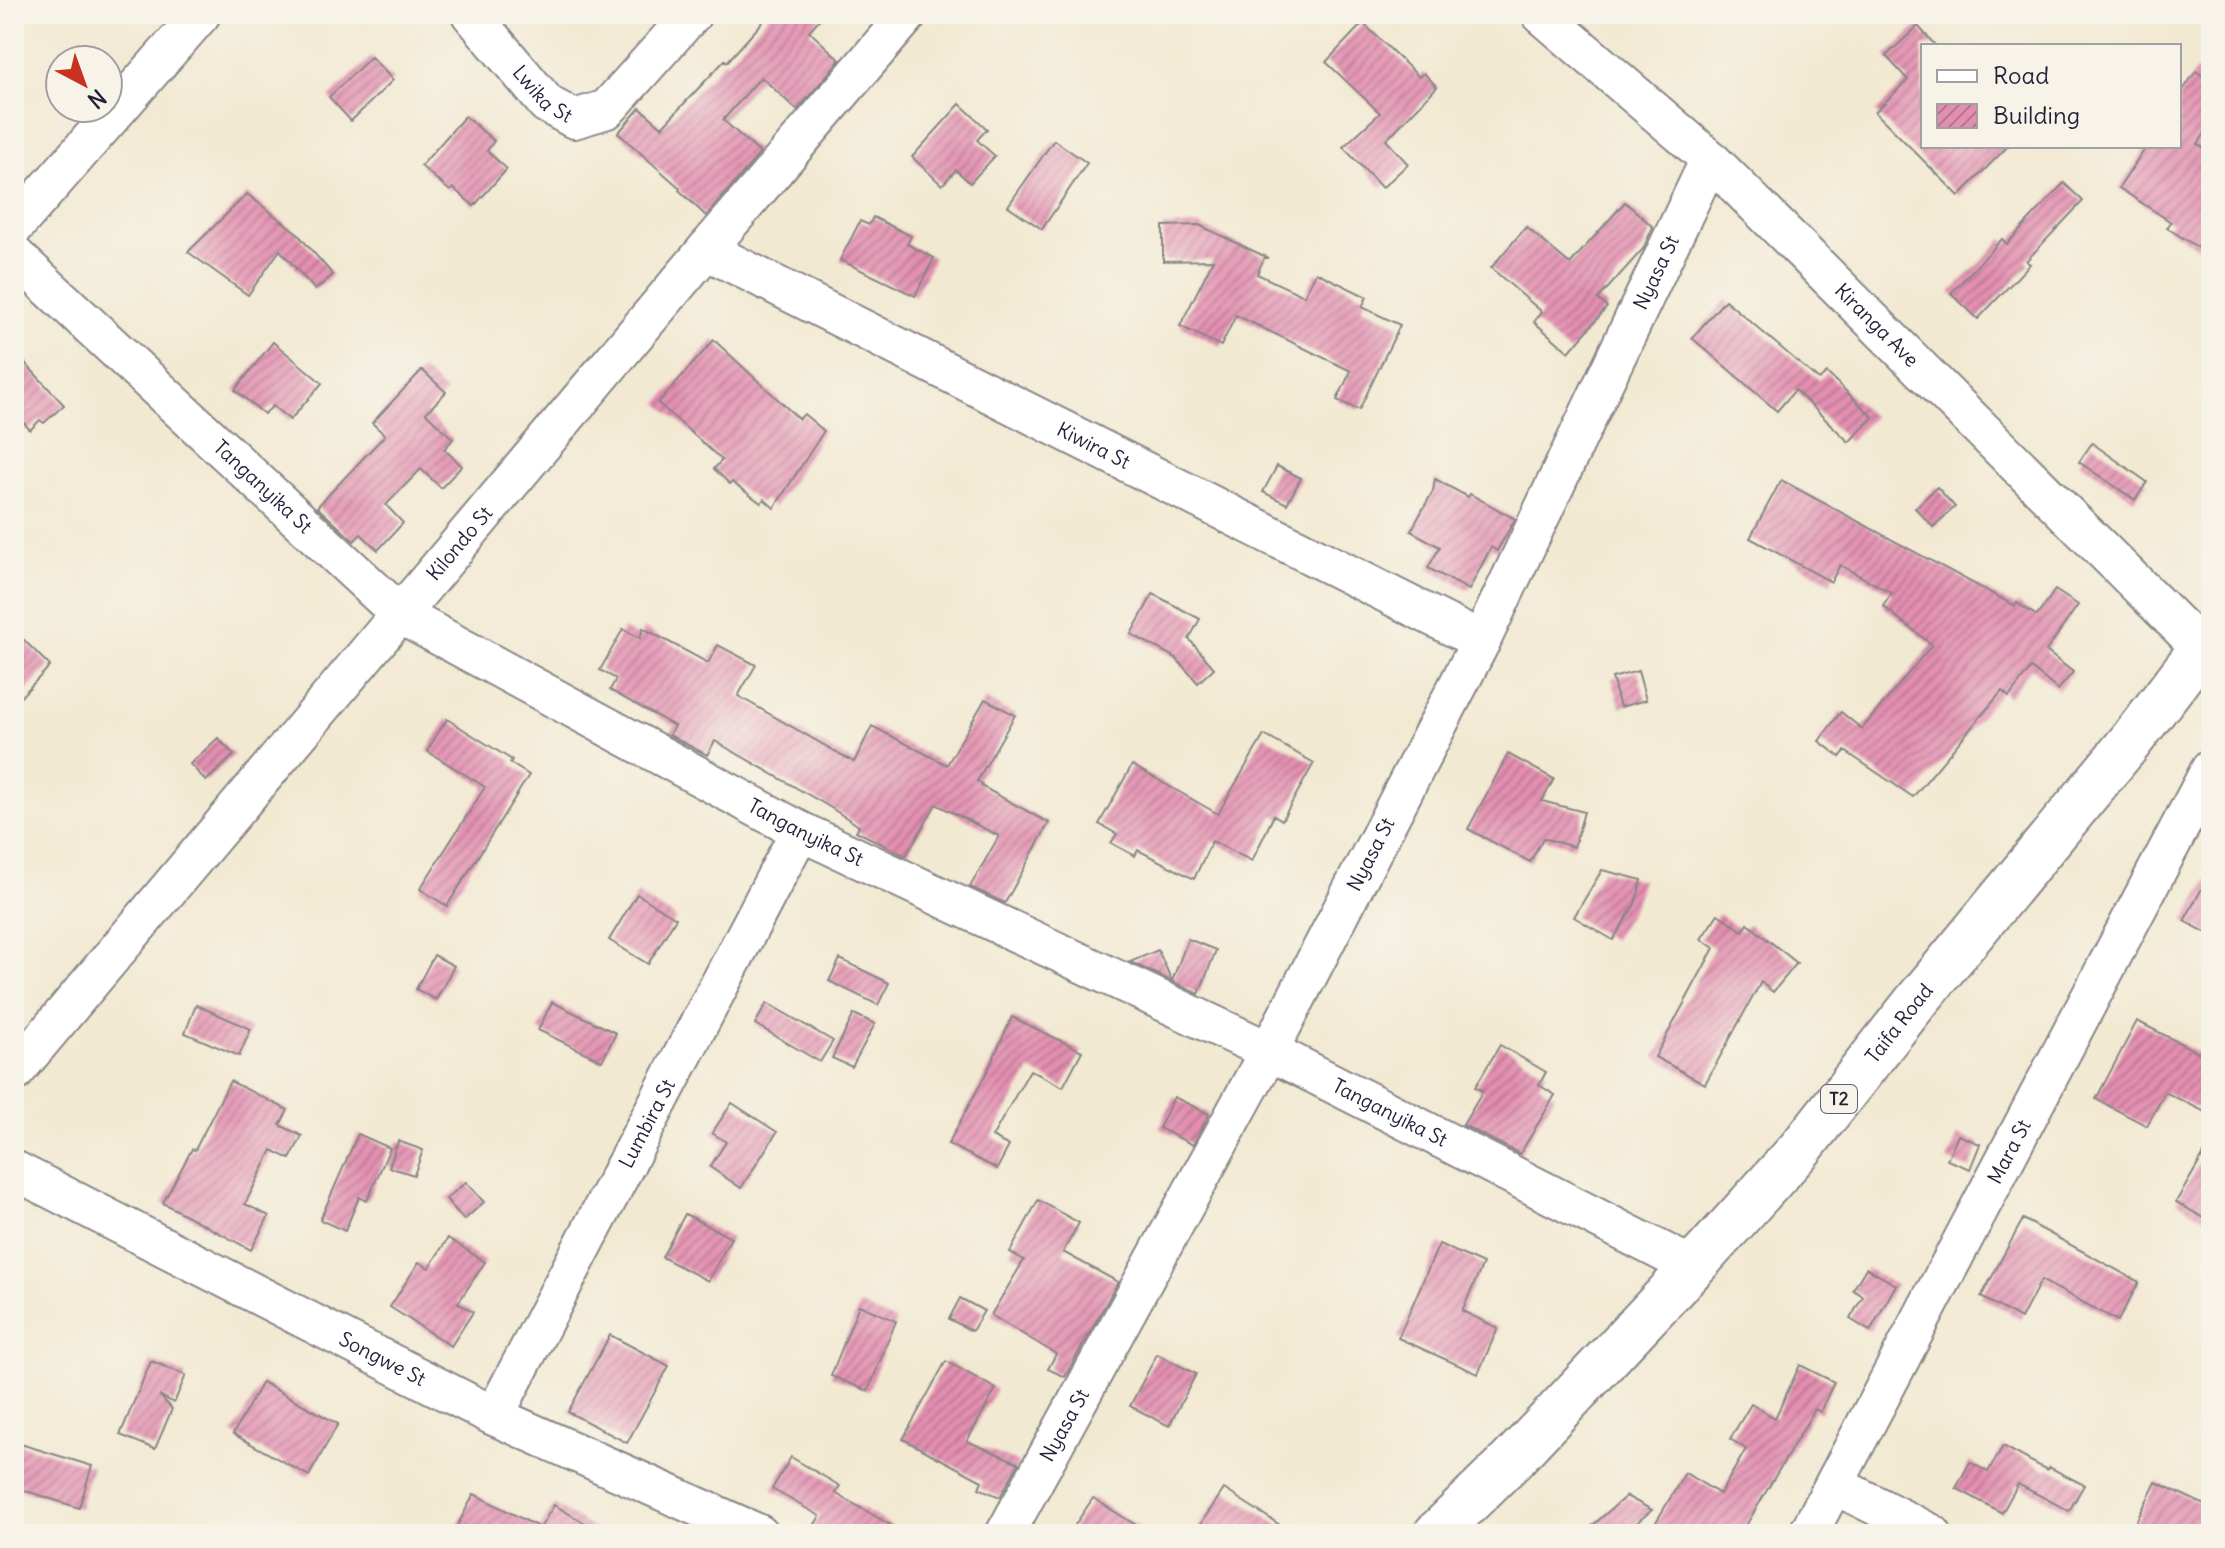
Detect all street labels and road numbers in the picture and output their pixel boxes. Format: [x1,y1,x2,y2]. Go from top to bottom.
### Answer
street label: Lwika St [508,60,577,128]
street label: Nyasa St [1627,231,1684,313]
street label: Kiranga Ave [1830,278,1924,372]
street label: Kiwira St [1053,416,1135,474]
street label: Tanganyika St [209,434,318,538]
street label: Kilondo St [421,501,497,585]
street label: Tanganyika St [744,792,868,871]
street label: Nyasa St [1341,813,1400,895]
street label: Taifa Road [1860,978,1938,1068]
street label: Tanganyika St [1328,1072,1452,1152]
street label: Lumbira St [613,1074,680,1172]
road number: T2 [1821,1085,1857,1113]
street label: Mara St [1982,1115,2036,1188]
street label: Songwe St [335,1326,430,1391]
street label: Nyasa St [1034,1384,1094,1466]

